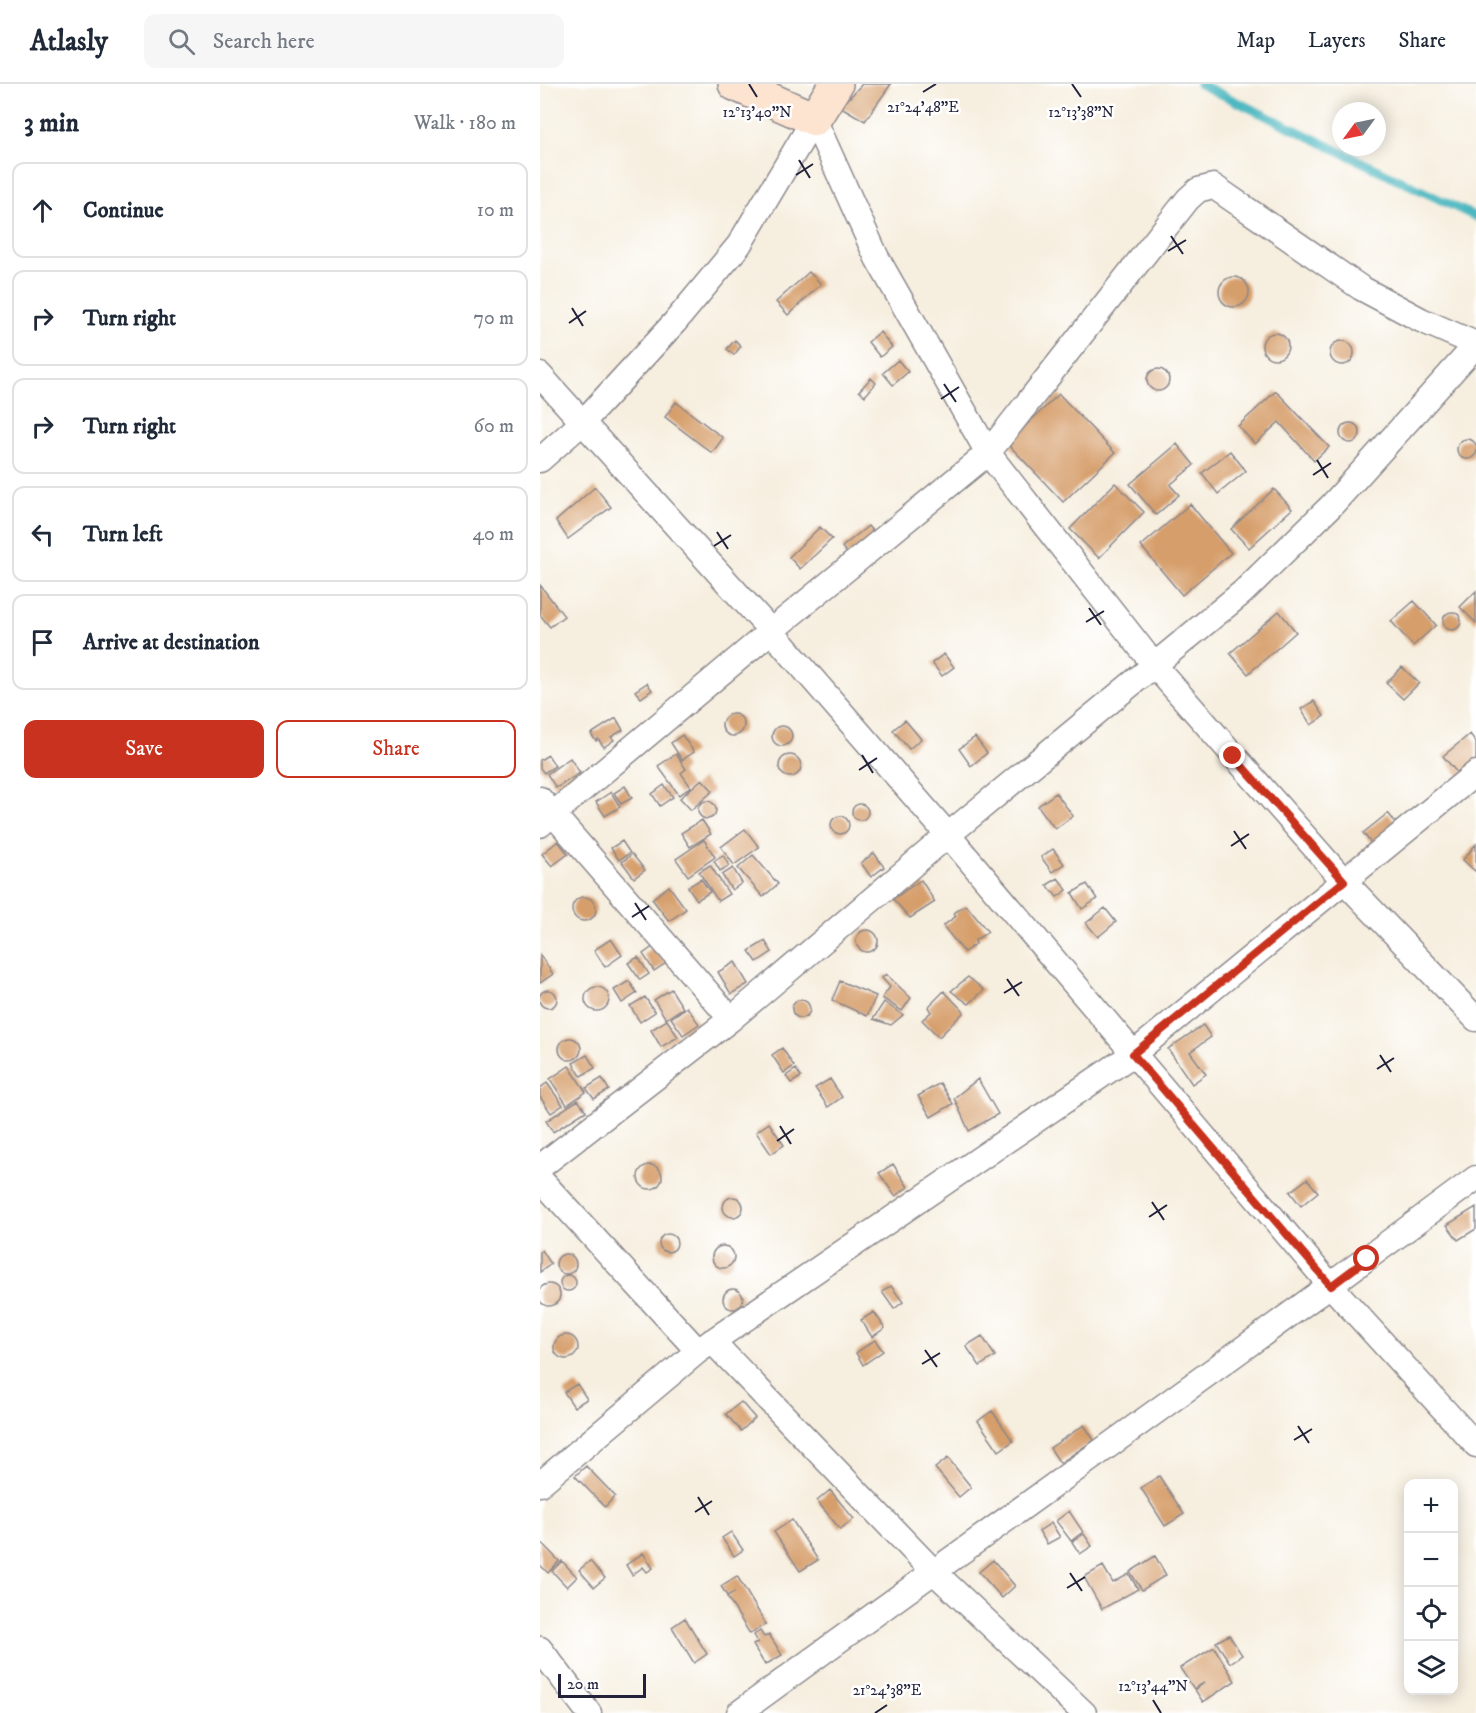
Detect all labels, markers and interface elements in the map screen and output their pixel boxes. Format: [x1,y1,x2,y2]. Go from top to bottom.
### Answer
search box [144,14,564,68]
text: Atlasly [30,24,108,59]
icon: search [165,25,198,58]
text: Search here [213,28,315,55]
text: Map [1236,28,1275,54]
text: Layers [1308,28,1366,54]
text: Share [1399,28,1446,54]
text: 21°24'48"E [887,98,959,117]
north arrow [1332,102,1386,156]
text: 12°13'40"N [722,103,792,122]
text: 12°13'38"N [1048,103,1114,122]
text: 3 min [24,107,79,140]
text: Walk · 180 m [414,111,516,136]
icon: ahead [26,194,59,227]
text: Continue [83,197,164,224]
text: 10 m [477,198,514,223]
icon: right [26,302,59,335]
text: Turn right [83,305,176,332]
text: 70 m [473,306,514,331]
icon: right [26,410,59,443]
text: Turn right [83,413,176,440]
text: 60 m [474,414,514,439]
icon: left [26,518,59,551]
text: Turn left [83,521,163,548]
text: 40 m [472,522,514,547]
icon: arrive [26,626,59,659]
text: Arrive at destination [83,629,260,656]
button: Save [24,720,264,778]
button: Share [276,720,516,778]
route end [1219,742,1245,768]
route start [1353,1245,1379,1271]
map controls [1404,1479,1458,1695]
button: + [1404,1479,1458,1533]
button: − [1404,1533,1458,1587]
button: locate [1404,1587,1458,1641]
button: layers [1404,1641,1458,1695]
scale bar [558,1671,646,1698]
text: 20 m [567,1674,599,1694]
text: 12°13'44"N [1118,1677,1188,1696]
text: 21°24'38"E [853,1681,922,1700]

